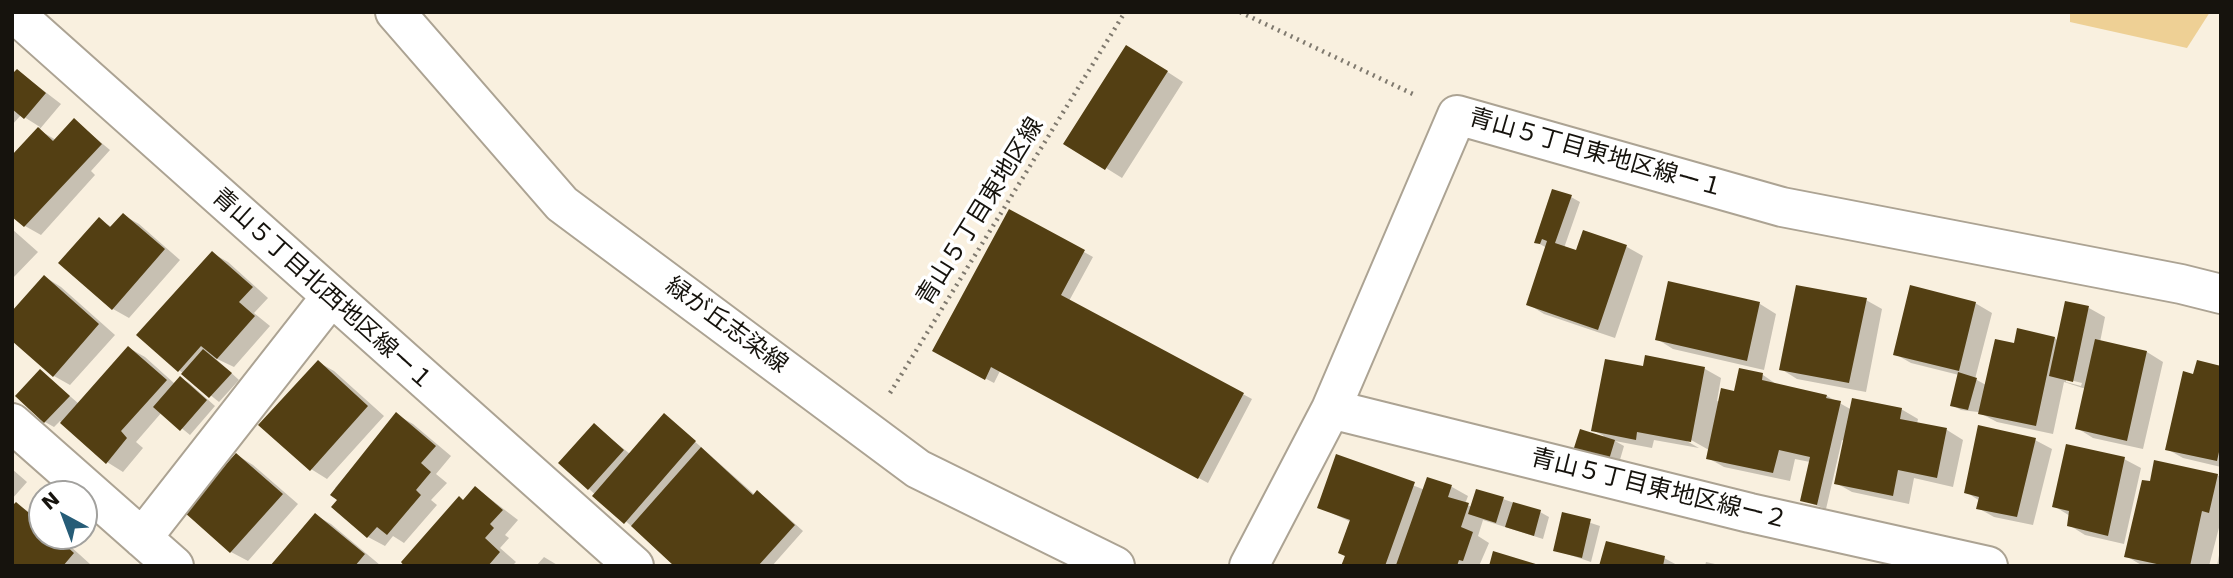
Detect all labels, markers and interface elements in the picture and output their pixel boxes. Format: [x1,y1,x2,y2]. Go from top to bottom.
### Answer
street label: 青山５丁目東地区線ー１ [1465,104,1727,204]
street label: 青山５丁目東地区線 [912,113,1050,311]
street label: 青山５丁目北西地区線ー１ [205,183,439,397]
street label: 緑が丘志染線 [659,272,793,380]
street label: 青山５丁目東地区線ー２ [1527,444,1791,536]
north arrow [28,480,98,550]
text: N [37,487,64,514]

